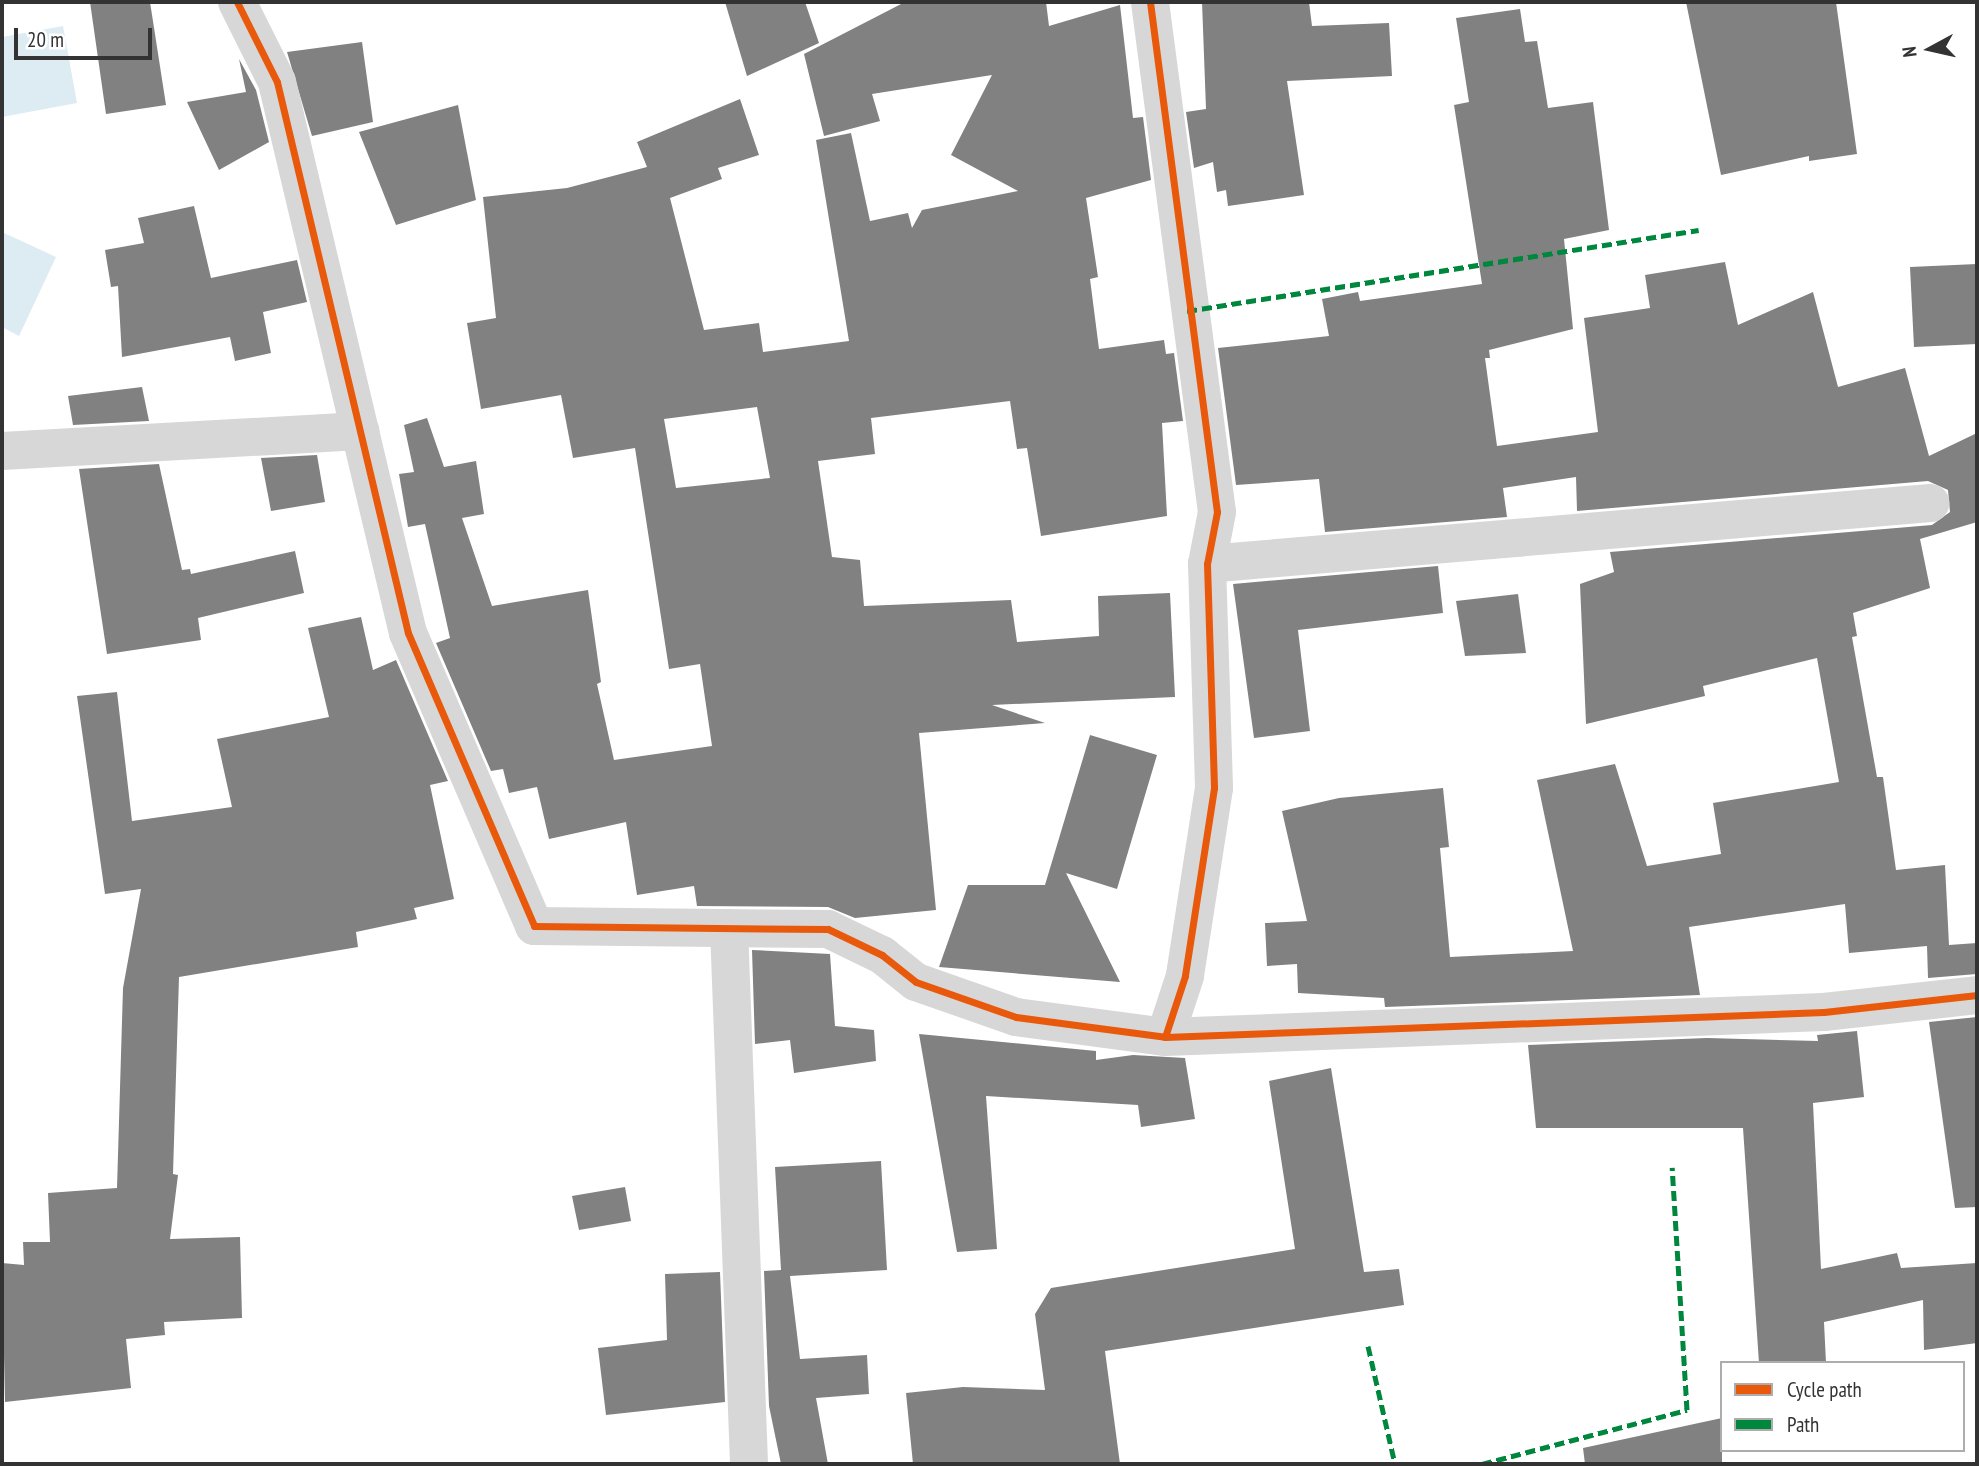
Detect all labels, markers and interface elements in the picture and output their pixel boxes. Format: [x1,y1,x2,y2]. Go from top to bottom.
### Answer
scale bar [18,14,156,58]
north arrow [1895,14,1965,84]
text: 20 m [27,26,64,53]
text: N [1897,45,1922,59]
legend [1720,1361,1965,1452]
text: Cycle path [1787,1376,1862,1403]
text: Path [1787,1411,1819,1438]

